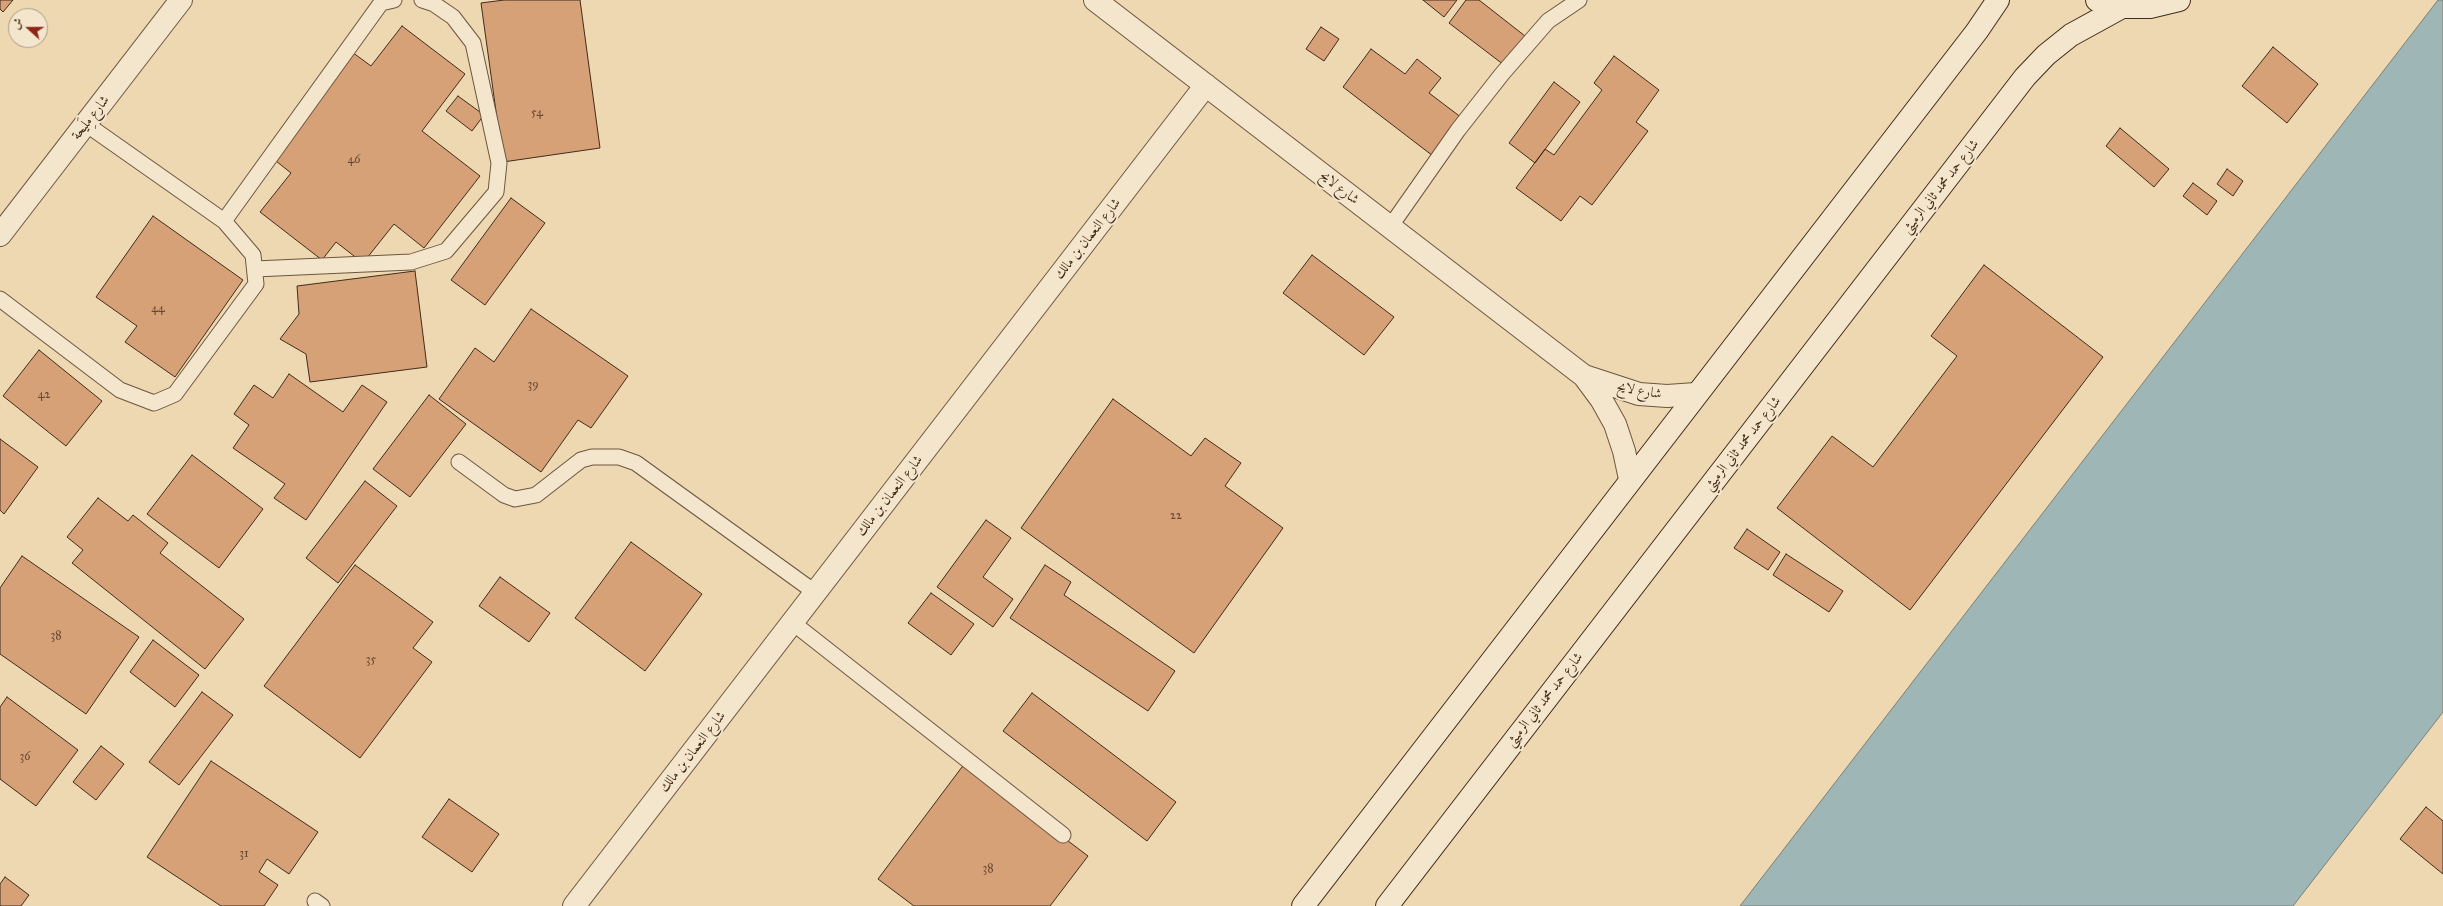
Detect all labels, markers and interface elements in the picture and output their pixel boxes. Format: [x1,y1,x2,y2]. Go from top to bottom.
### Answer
north arrow [8,8,48,48]
text: ش [9,16,25,31]
street label: شارع مِلَيحة [68,92,114,144]
house number: 54 [531,106,543,120]
street label: شارع حمد محمد ثاني الرميثي [1899,136,1983,238]
house number: 46 [348,153,360,167]
street label: شارع لايح [1316,167,1362,209]
street label: شارع النعمان بن مالك [1051,195,1125,283]
house number: 44 [151,302,165,316]
house number: 39 [527,378,539,392]
street label: شارع لايح [1615,379,1663,403]
house number: 42 [38,388,50,402]
street label: شارع حمد محمد ثاني الرميثي [1701,393,1785,495]
street label: شارع النعمان بن مالك [853,452,927,540]
house number: 22 [1170,509,1182,523]
house number: 38 [50,629,62,643]
street label: شارع حمد محمد ثاني الرميثي [1503,649,1587,751]
house number: 35 [366,653,376,667]
street label: شارع النعمان بن مالك [656,708,730,796]
house number: 36 [20,750,30,764]
house number: 31 [239,847,249,861]
house number: 38 [982,862,994,876]

